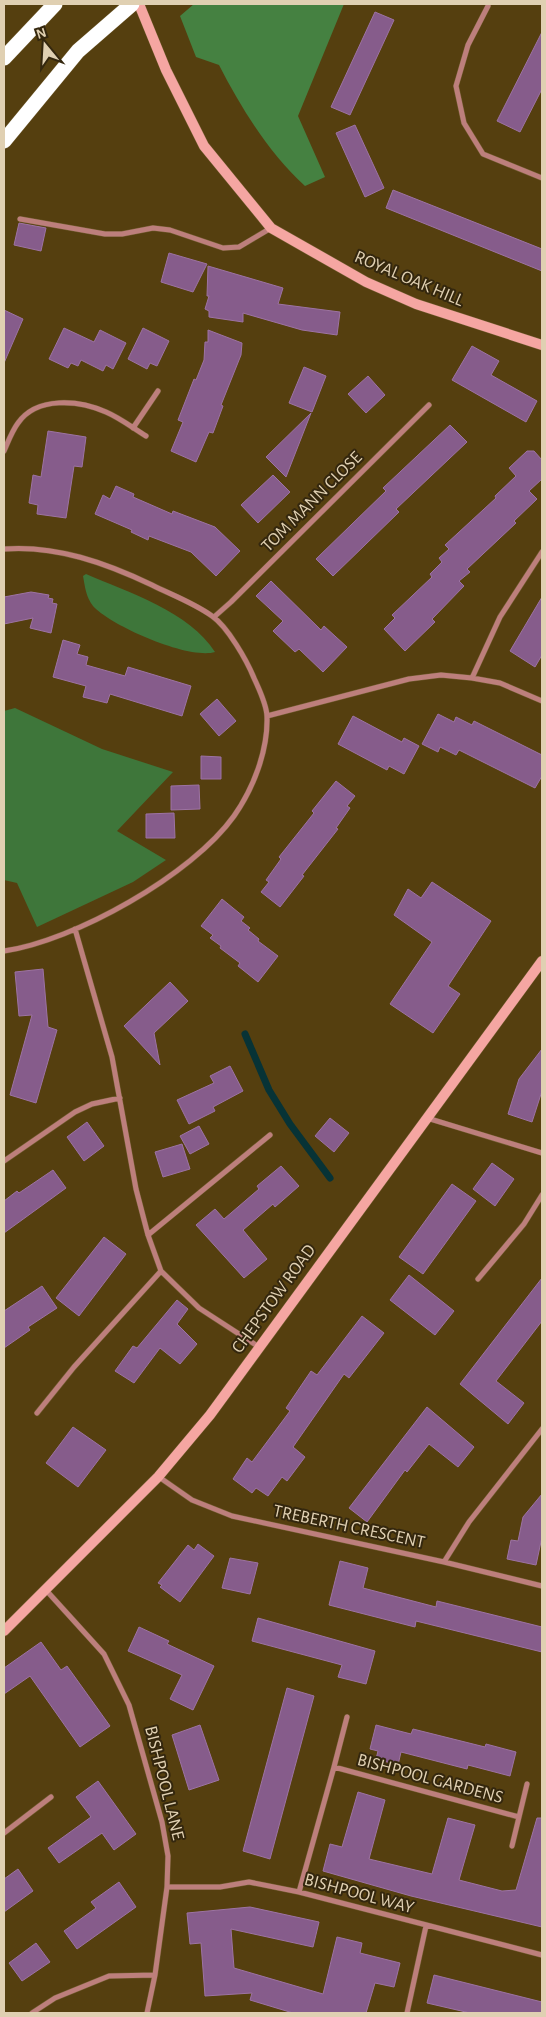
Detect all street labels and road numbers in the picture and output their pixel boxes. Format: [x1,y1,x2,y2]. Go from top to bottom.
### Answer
street label: ROYAL OAK HILL [352,248,467,310]
street label: TOM MANN CLOSE [258,448,366,556]
street label: CHEPSTOW ROAD [229,1241,319,1357]
street label: TREBERTH CRESCENT [271,1502,427,1552]
street label: BISHPOOL LANE [141,1724,187,1842]
street label: BISHPOOL GARDENS [355,1751,505,1807]
street label: BISHPOOL WAY [302,1871,416,1917]

